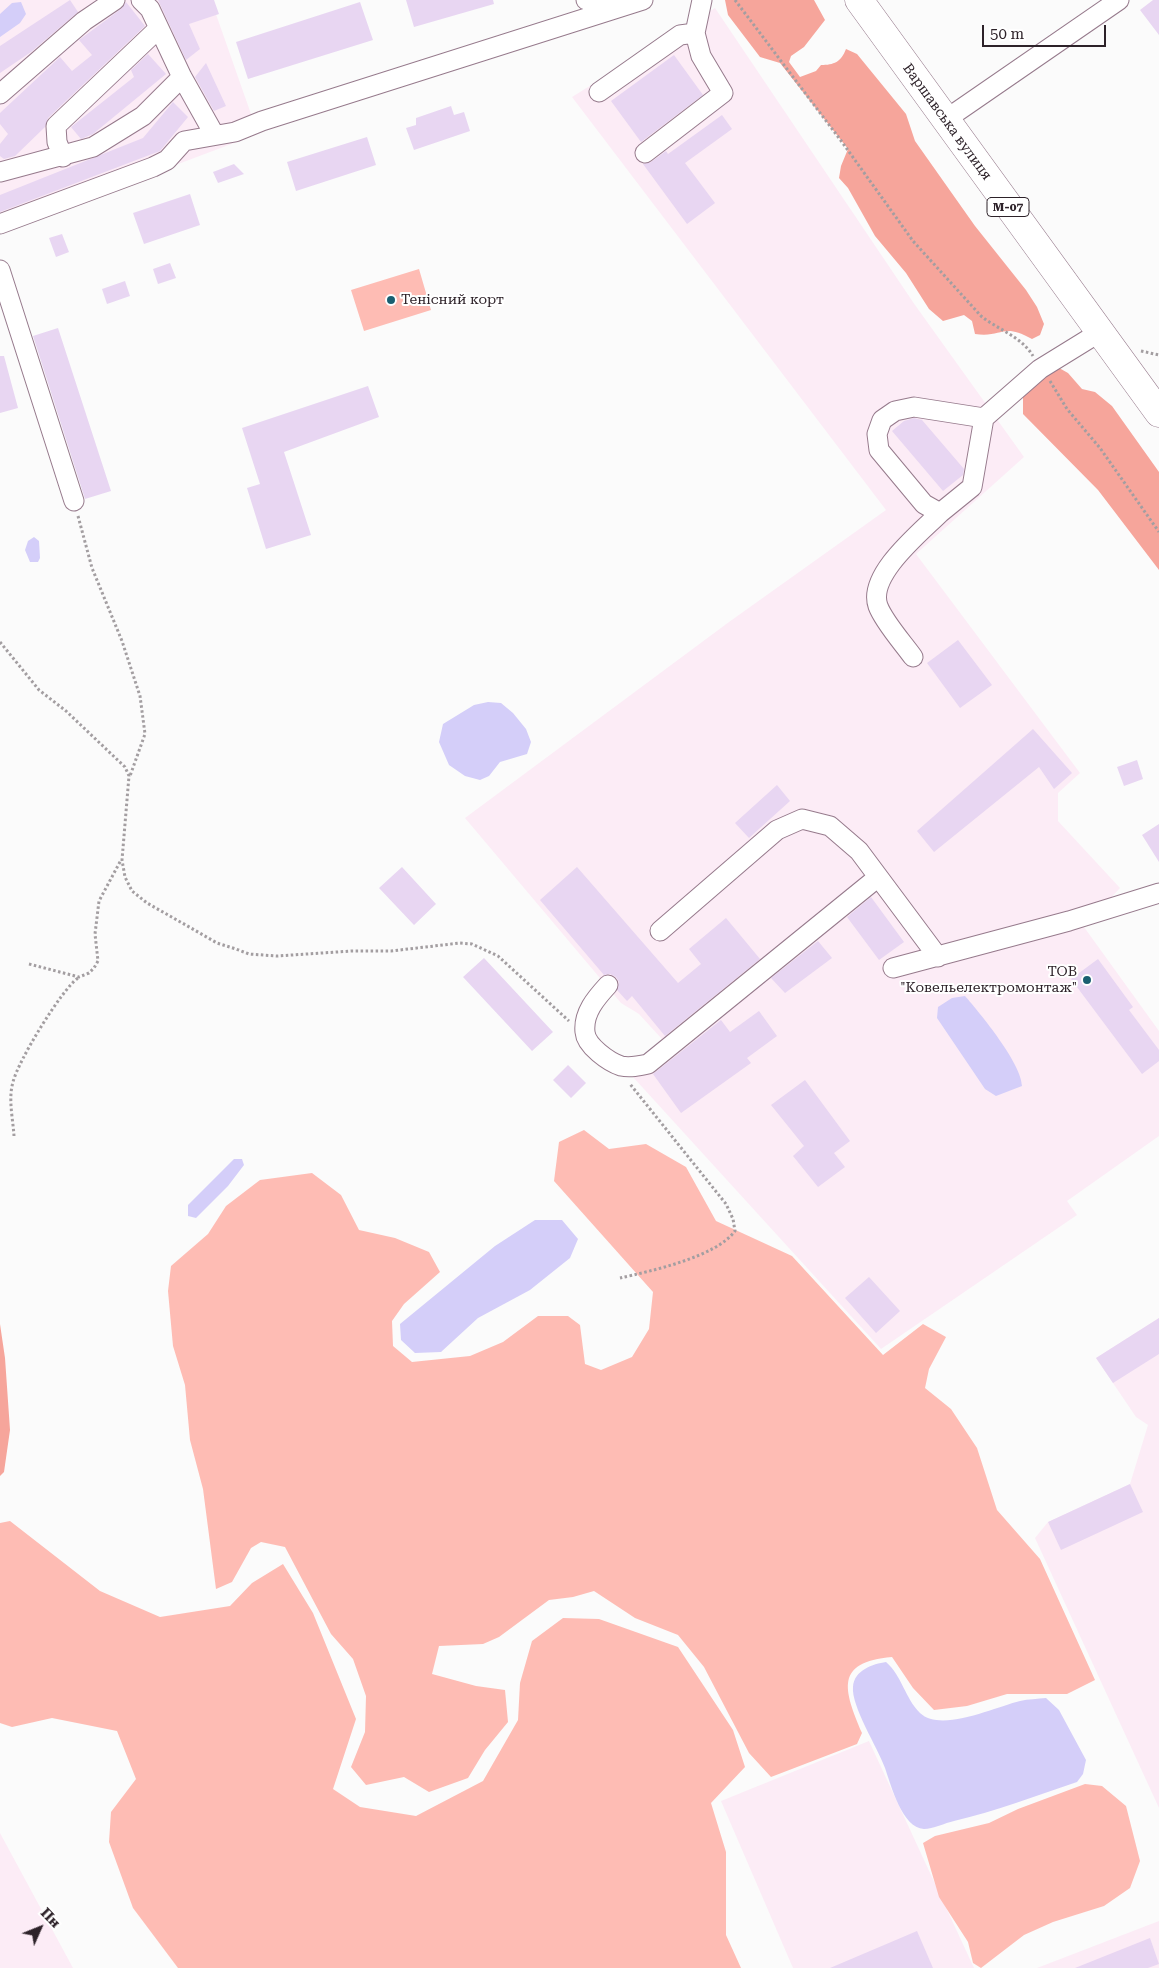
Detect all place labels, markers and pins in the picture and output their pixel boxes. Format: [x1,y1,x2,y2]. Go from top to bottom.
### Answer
place label: Тенісний корт [401,292,504,308]
marker: Тенісний корт [385,294,397,306]
place label: ТОВ "Ковельелектромонтаж" [900,964,1077,996]
marker: ТОВ "Ковельелектромонтаж" [1081,974,1093,986]

